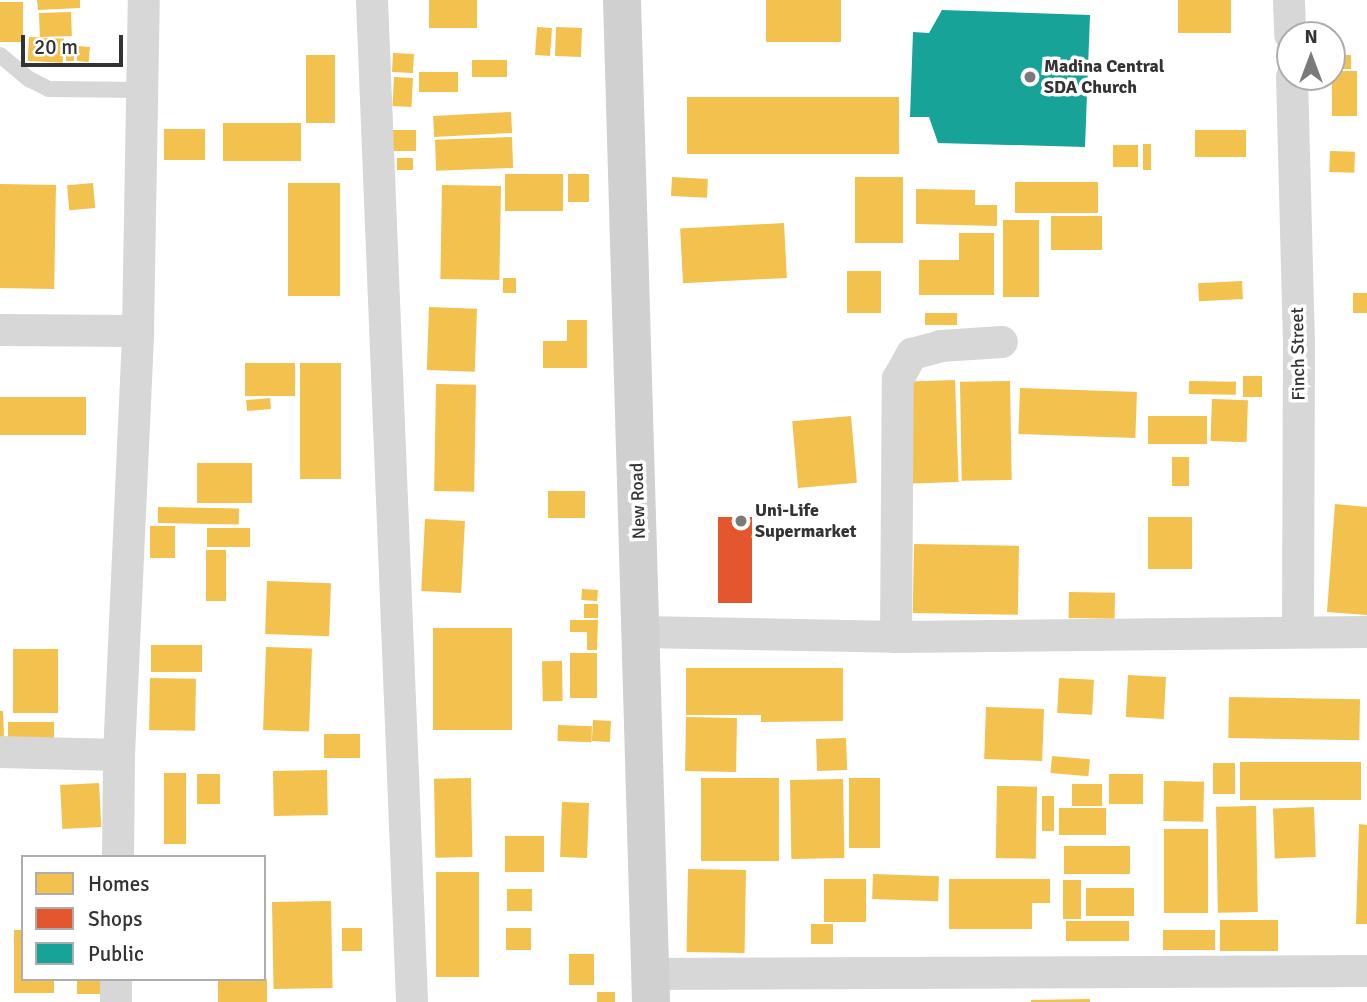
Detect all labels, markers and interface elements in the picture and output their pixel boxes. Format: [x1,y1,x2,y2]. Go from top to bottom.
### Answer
scale bar [24,21,126,65]
north arrow [1276,21,1346,91]
text: N [1304,25,1318,49]
text: 20 m [34,34,78,60]
place label: Madina Central SDA Church [1044,56,1164,98]
marker: Madina Central SDA Church [1022,69,1038,85]
street label: Finch Street [1286,307,1310,401]
street label: New Road [626,462,650,540]
place label: Uni-Life Supermarket [755,500,856,542]
marker: Uni-Life Supermarket [733,513,749,529]
legend [21,855,266,981]
text: Homes [88,871,150,897]
text: Shops [88,906,142,932]
text: Public [88,941,144,967]

